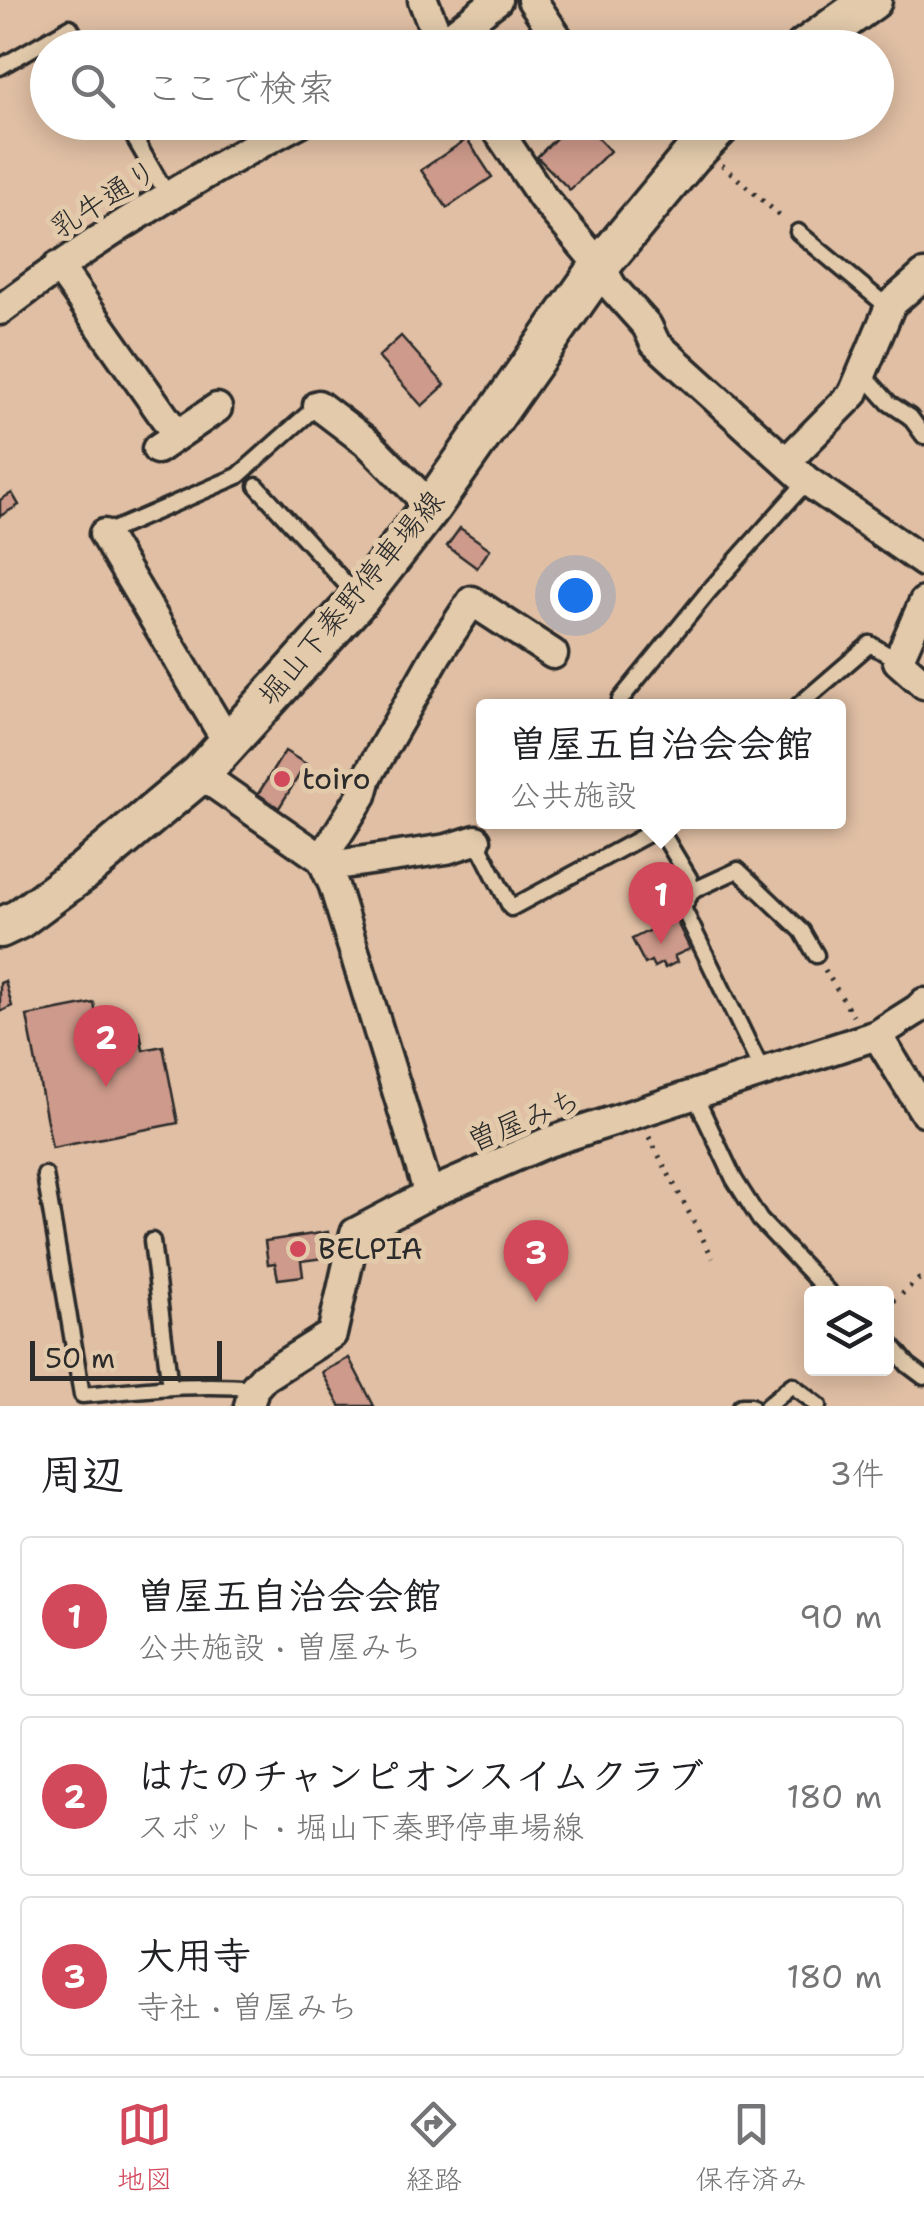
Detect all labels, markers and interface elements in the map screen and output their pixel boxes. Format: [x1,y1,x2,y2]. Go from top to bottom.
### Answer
search box [30,30,894,140]
icon: search [65,58,120,113]
text: ここで検索 [145,62,335,113]
street label: 乳牛通り [42,149,165,248]
street label: 堀山下秦野停車場線 [248,481,453,714]
your location [550,570,601,621]
popup [476,699,846,829]
text: 曽屋五自治会会館 [509,718,813,769]
place label: toiro [302,758,371,799]
marker: toiro [271,768,293,790]
text: 公共施設 [509,773,637,816]
pin: 1 [628,862,694,944]
pin: 2 [74,1004,138,1087]
street label: 曽屋みち [461,1078,587,1161]
pin: 3 [504,1220,568,1302]
place label: BELPIA [318,1228,423,1269]
marker: BELPIA [287,1238,309,1260]
map controls [804,1286,894,1376]
button: layers [804,1286,894,1376]
scale bar [30,1336,222,1380]
text: 50 m [45,1339,115,1377]
text: 周辺 [40,1446,124,1502]
text: 3件 [830,1452,884,1495]
text: 曽屋五自治会会館 [137,1570,441,1621]
text: 1 [67,1595,82,1638]
text: 90 m [799,1595,882,1638]
text: 公共施設 · 曽屋みち [137,1625,423,1668]
text: はたのチャンピオンスイムクラブ [137,1750,704,1801]
text: 2 [63,1775,86,1818]
text: 180 m [786,1775,882,1818]
text: スポット · 堀山下秦野停車場線 [137,1805,584,1848]
text: 大用寺 [137,1930,251,1981]
text: 3 [63,1955,86,1998]
text: 180 m [786,1955,882,1998]
text: 寺社 · 曽屋みち [137,1985,359,2028]
tab: 地図 [117,2097,173,2198]
tab: 経路 [406,2097,462,2198]
tab: 保存済み [695,2097,807,2198]

